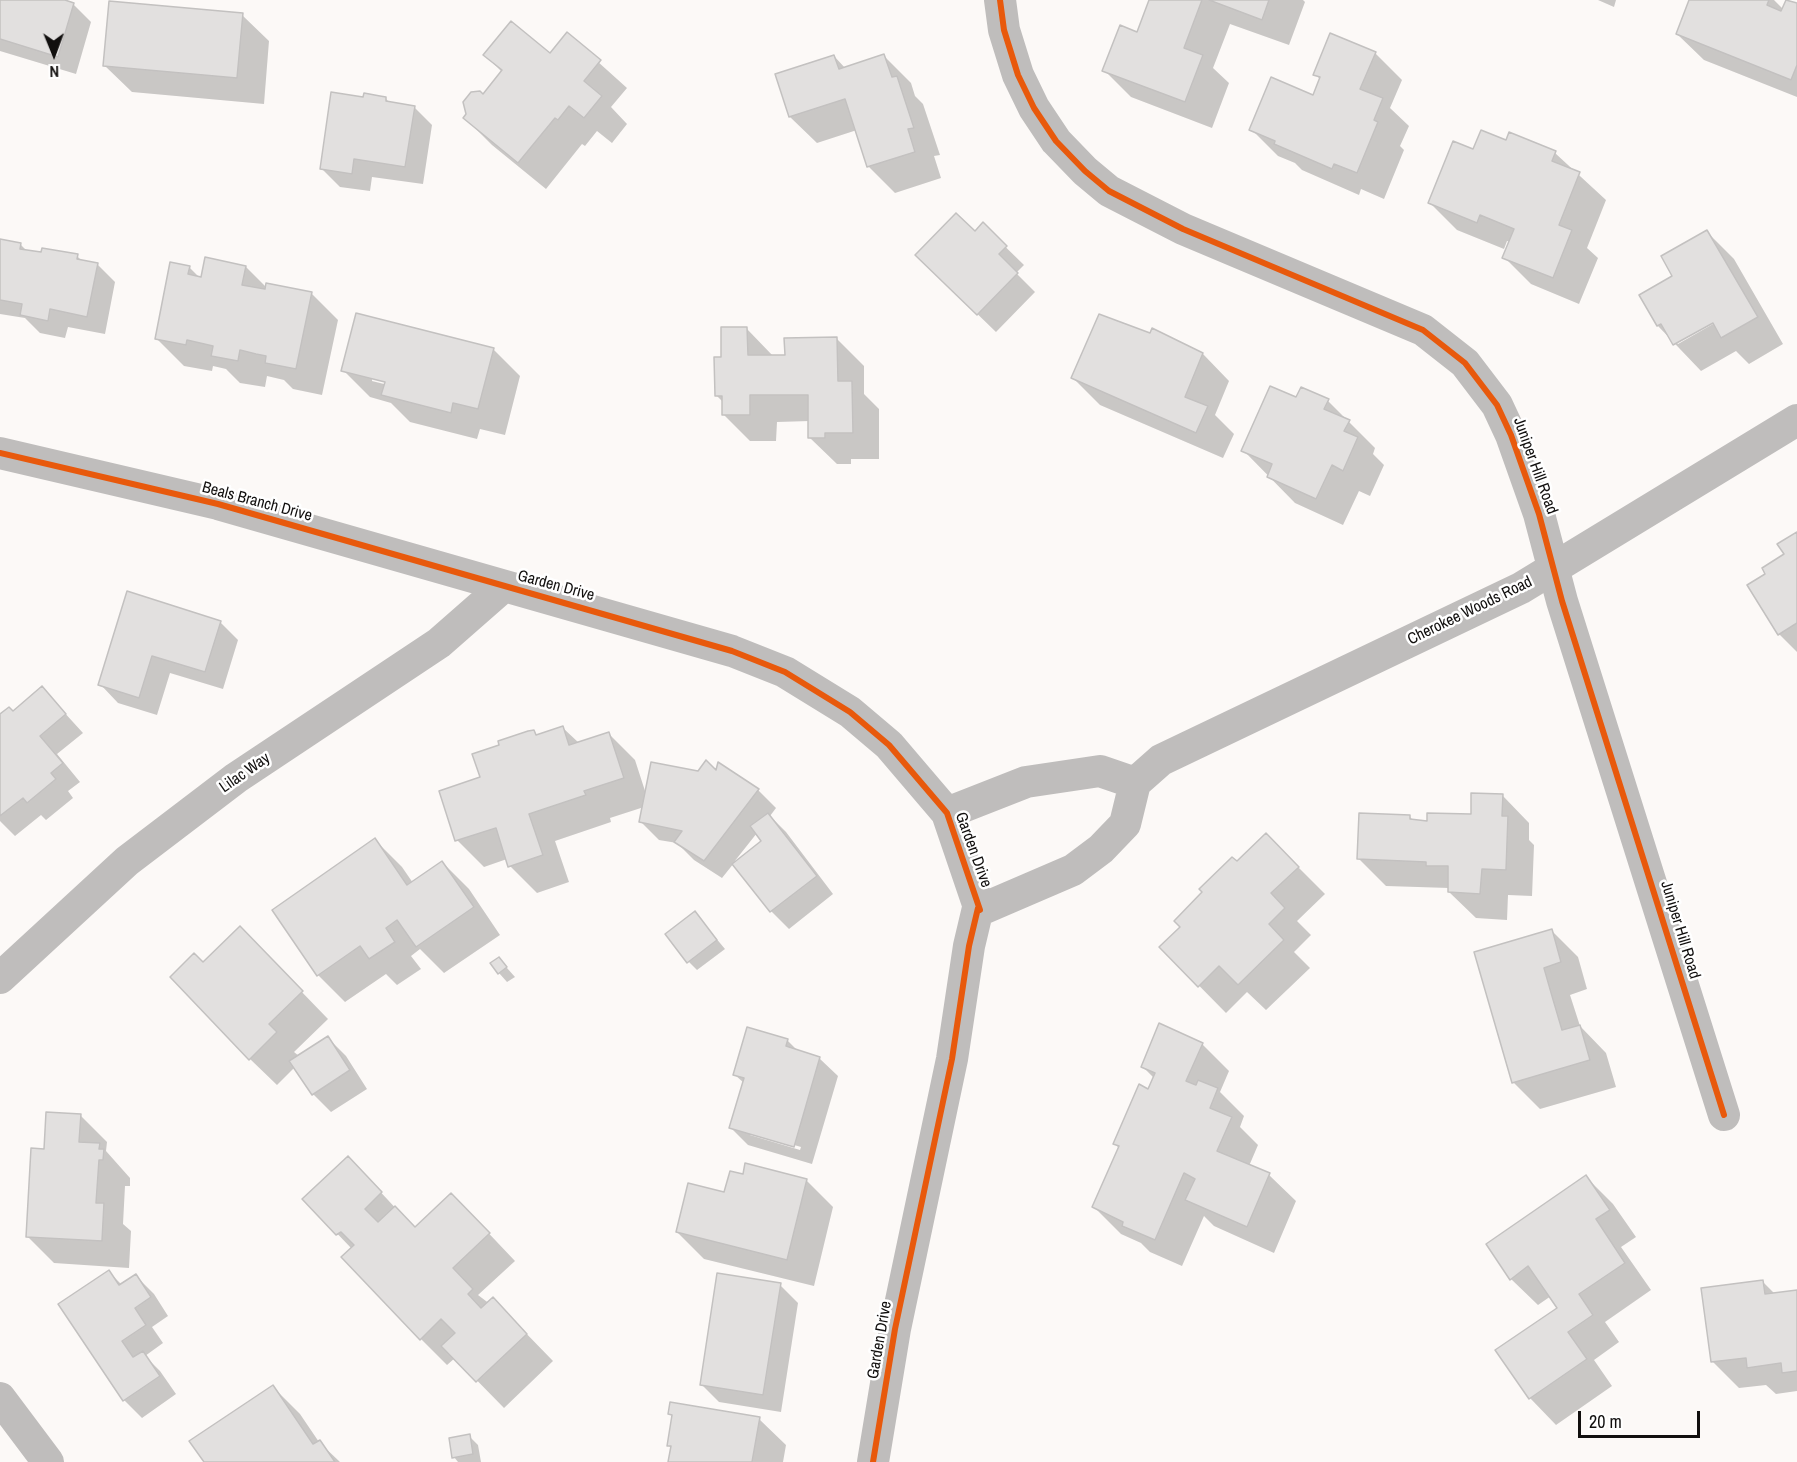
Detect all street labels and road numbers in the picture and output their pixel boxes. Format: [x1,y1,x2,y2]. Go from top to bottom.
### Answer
street label: Juniper Hill Road [1509,415,1561,517]
street label: Beals Branch Drive [200,478,314,526]
street label: Garden Drive [515,567,597,605]
street label: Cherokee Woods Road [1405,573,1535,649]
street label: Lilac Way [216,749,274,797]
street label: Garden Drive [951,810,995,890]
street label: Juniper Hill Road [1656,879,1704,981]
street label: Garden Drive [864,1300,896,1380]

